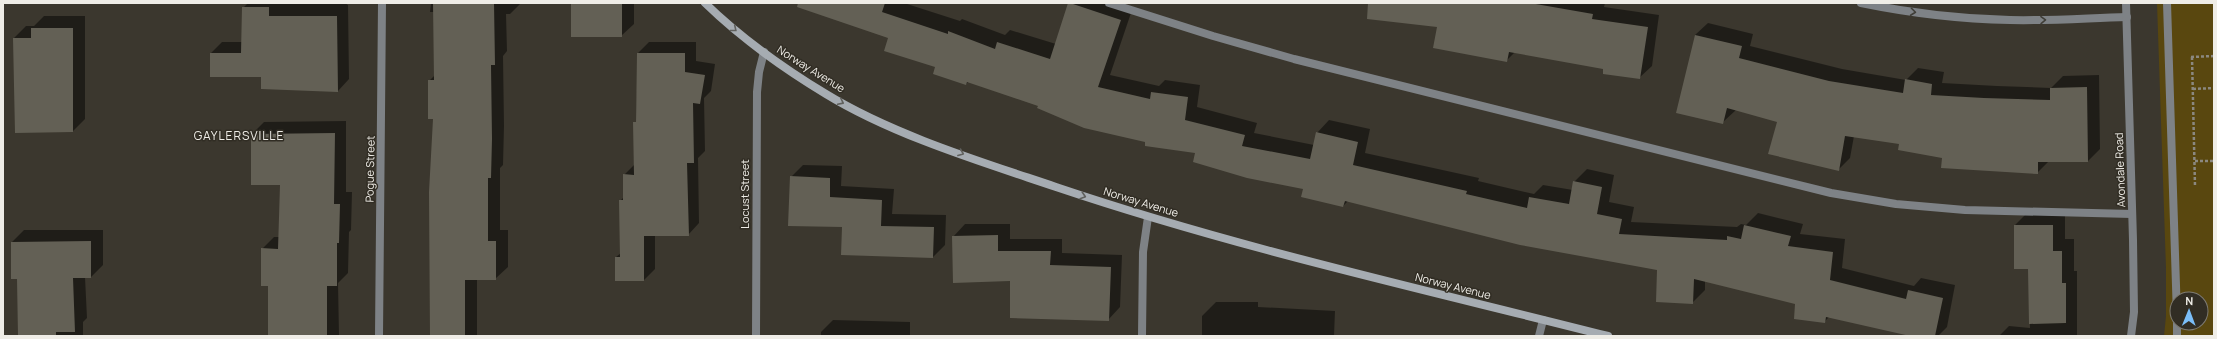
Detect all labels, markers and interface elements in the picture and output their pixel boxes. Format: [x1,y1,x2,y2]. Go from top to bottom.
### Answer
one-way arrow [1910,8,1917,17]
one-way arrow [2040,15,2046,24]
one-way arrow [730,24,737,31]
street label: Norway Avenue [774,42,849,96]
one-way arrow [837,97,845,105]
district label: GAYLERSVILLE [194,127,284,144]
street label: Avondale Road [2111,132,2128,208]
street label: Pogue Street [361,135,378,203]
one-way arrow [957,149,964,157]
street label: Locust Street [737,159,752,229]
street label: Norway Avenue [1102,183,1181,220]
one-way arrow [1080,191,1087,200]
street label: Norway Avenue [1414,269,1493,302]
north arrow [2169,291,2209,331]
text: N [2185,293,2193,308]

